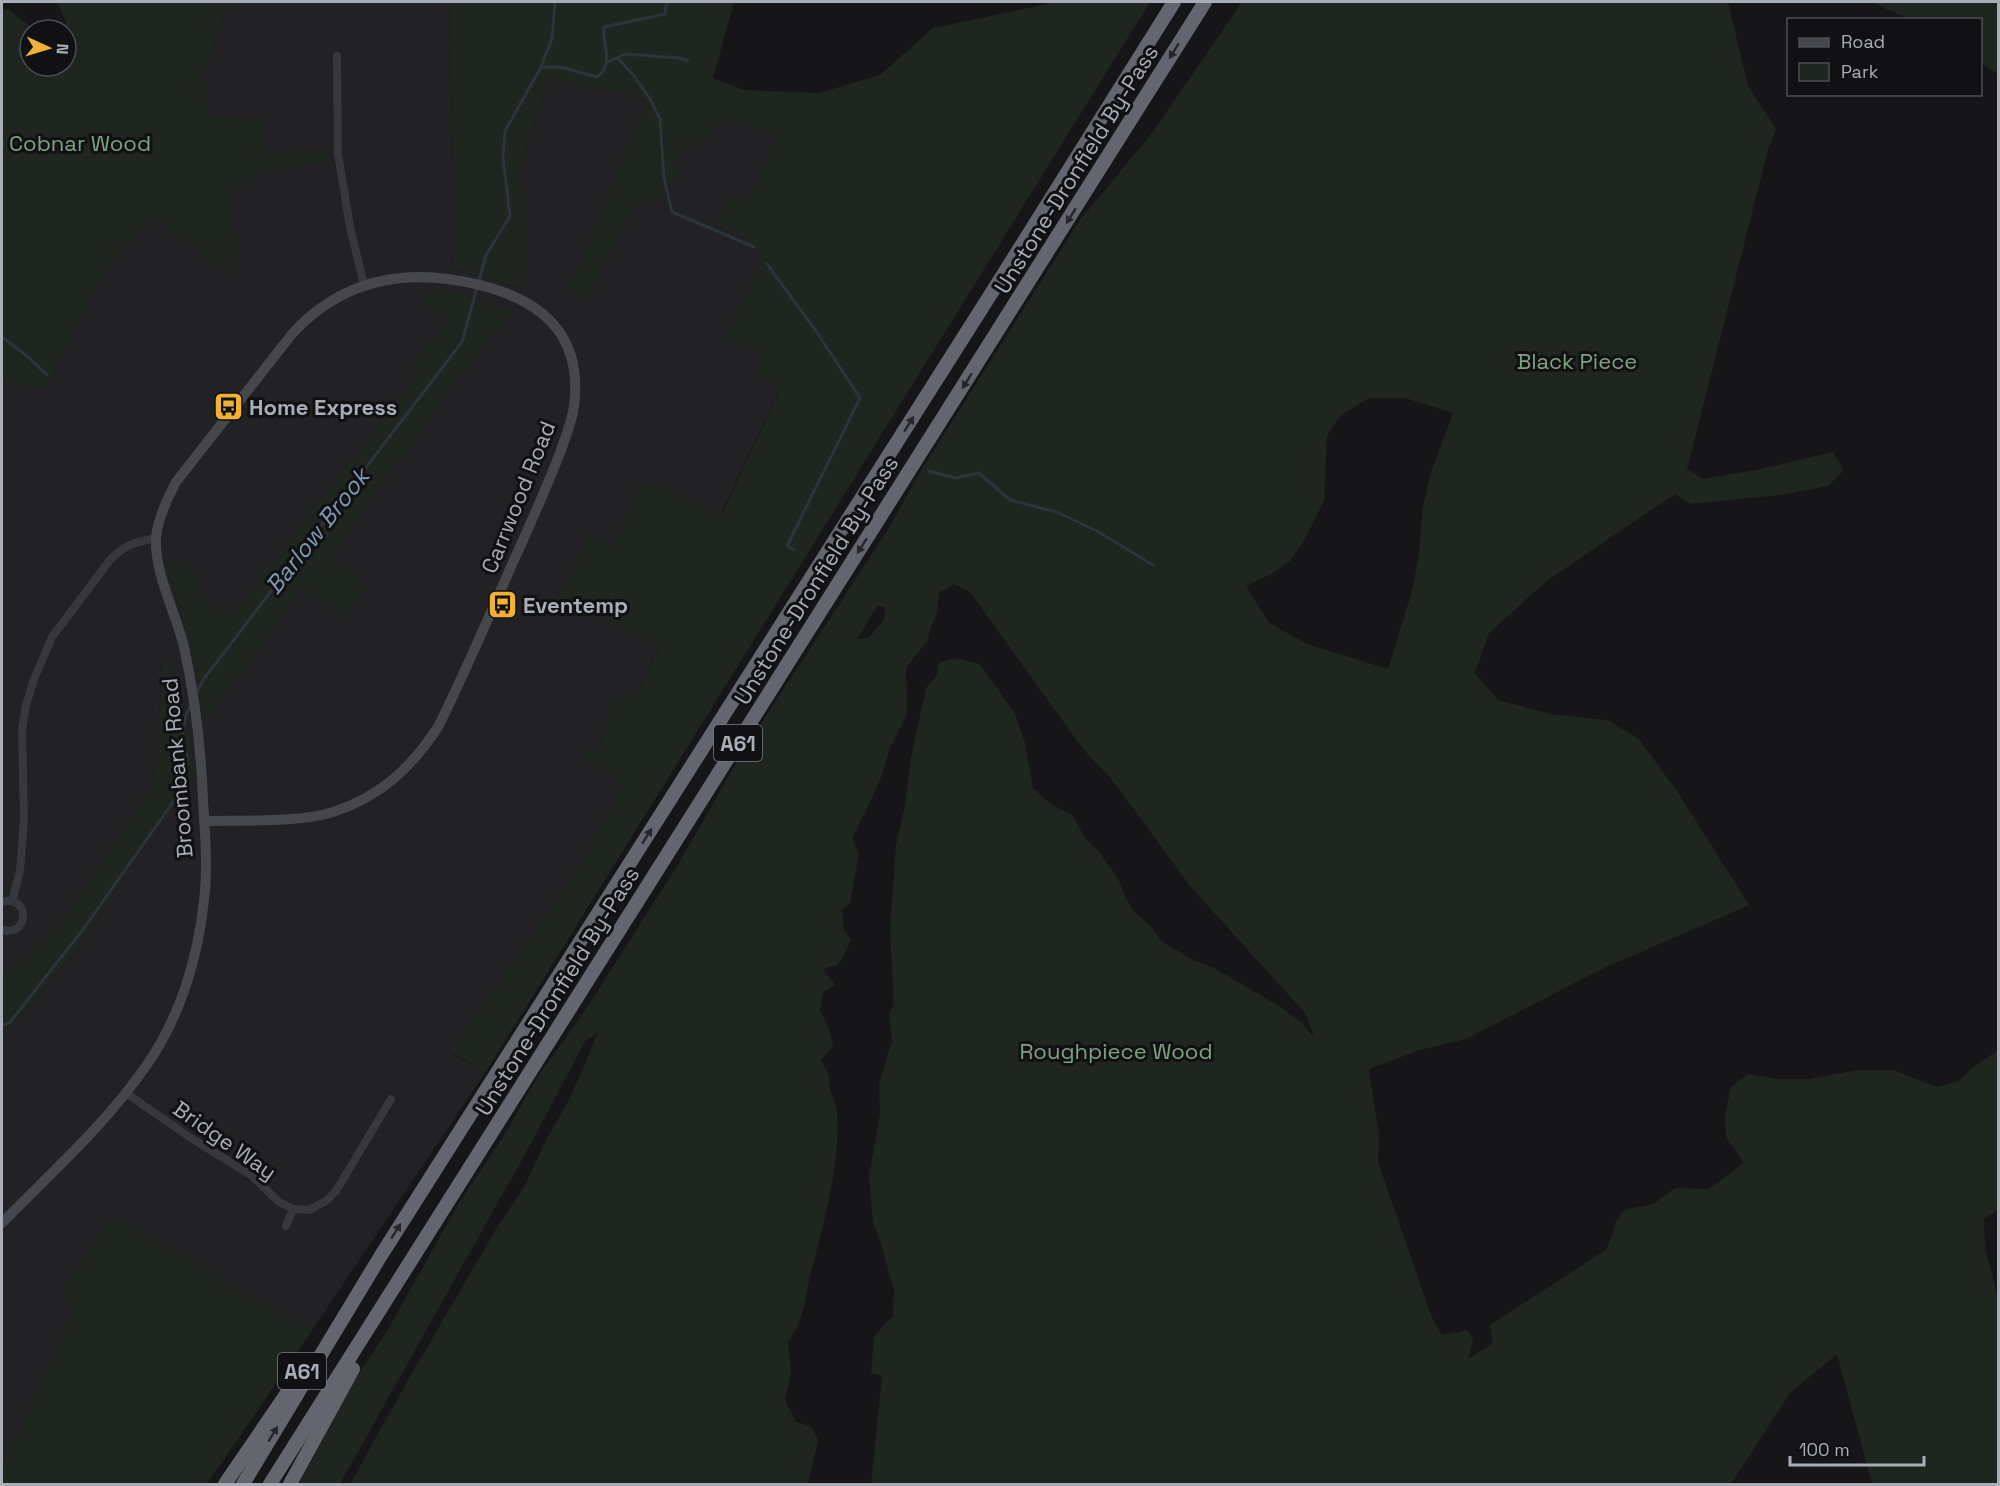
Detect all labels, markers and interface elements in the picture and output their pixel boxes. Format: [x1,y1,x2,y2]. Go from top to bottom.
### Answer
north arrow [18,18,78,78]
legend [1787,18,1982,96]
text: Road [1841,30,1885,53]
street label: Unstone-Dronfield By-Pass [988,39,1164,299]
text: N [52,43,73,55]
one-way arrow [1169,43,1180,59]
text: Park [1841,60,1879,83]
park label: Cobnar Wood [9,129,151,157]
one-way arrow [1065,208,1076,224]
park label: Black Piece [1517,347,1637,375]
one-way arrow [961,373,972,389]
bus stop icon: Home Express [212,391,244,423]
place label: Home Express [249,393,397,421]
one-way arrow [903,416,915,432]
street label: Carrwood Road [475,417,561,577]
street label: Unstone-Dronfield By-Pass [728,450,904,710]
water label: Barlow Brook [258,459,378,600]
one-way arrow [857,538,868,554]
bus stop icon: Eventemp [486,589,518,621]
place label: Eventemp [523,591,628,619]
street label: Broombank Road [155,677,199,859]
road number: A61 [714,725,762,761]
one-way arrow [641,828,652,844]
street label: Unstone-Dronfield By-Pass [469,861,645,1121]
park label: Roughpiece Wood [1019,1037,1213,1065]
street label: Bridge Way [168,1094,282,1186]
one-way arrow [390,1223,401,1240]
road number: A61 [278,1353,326,1389]
one-way arrow [268,1426,279,1442]
scale bar [1790,1429,1924,1467]
text: 100 m [1799,1438,1850,1461]

